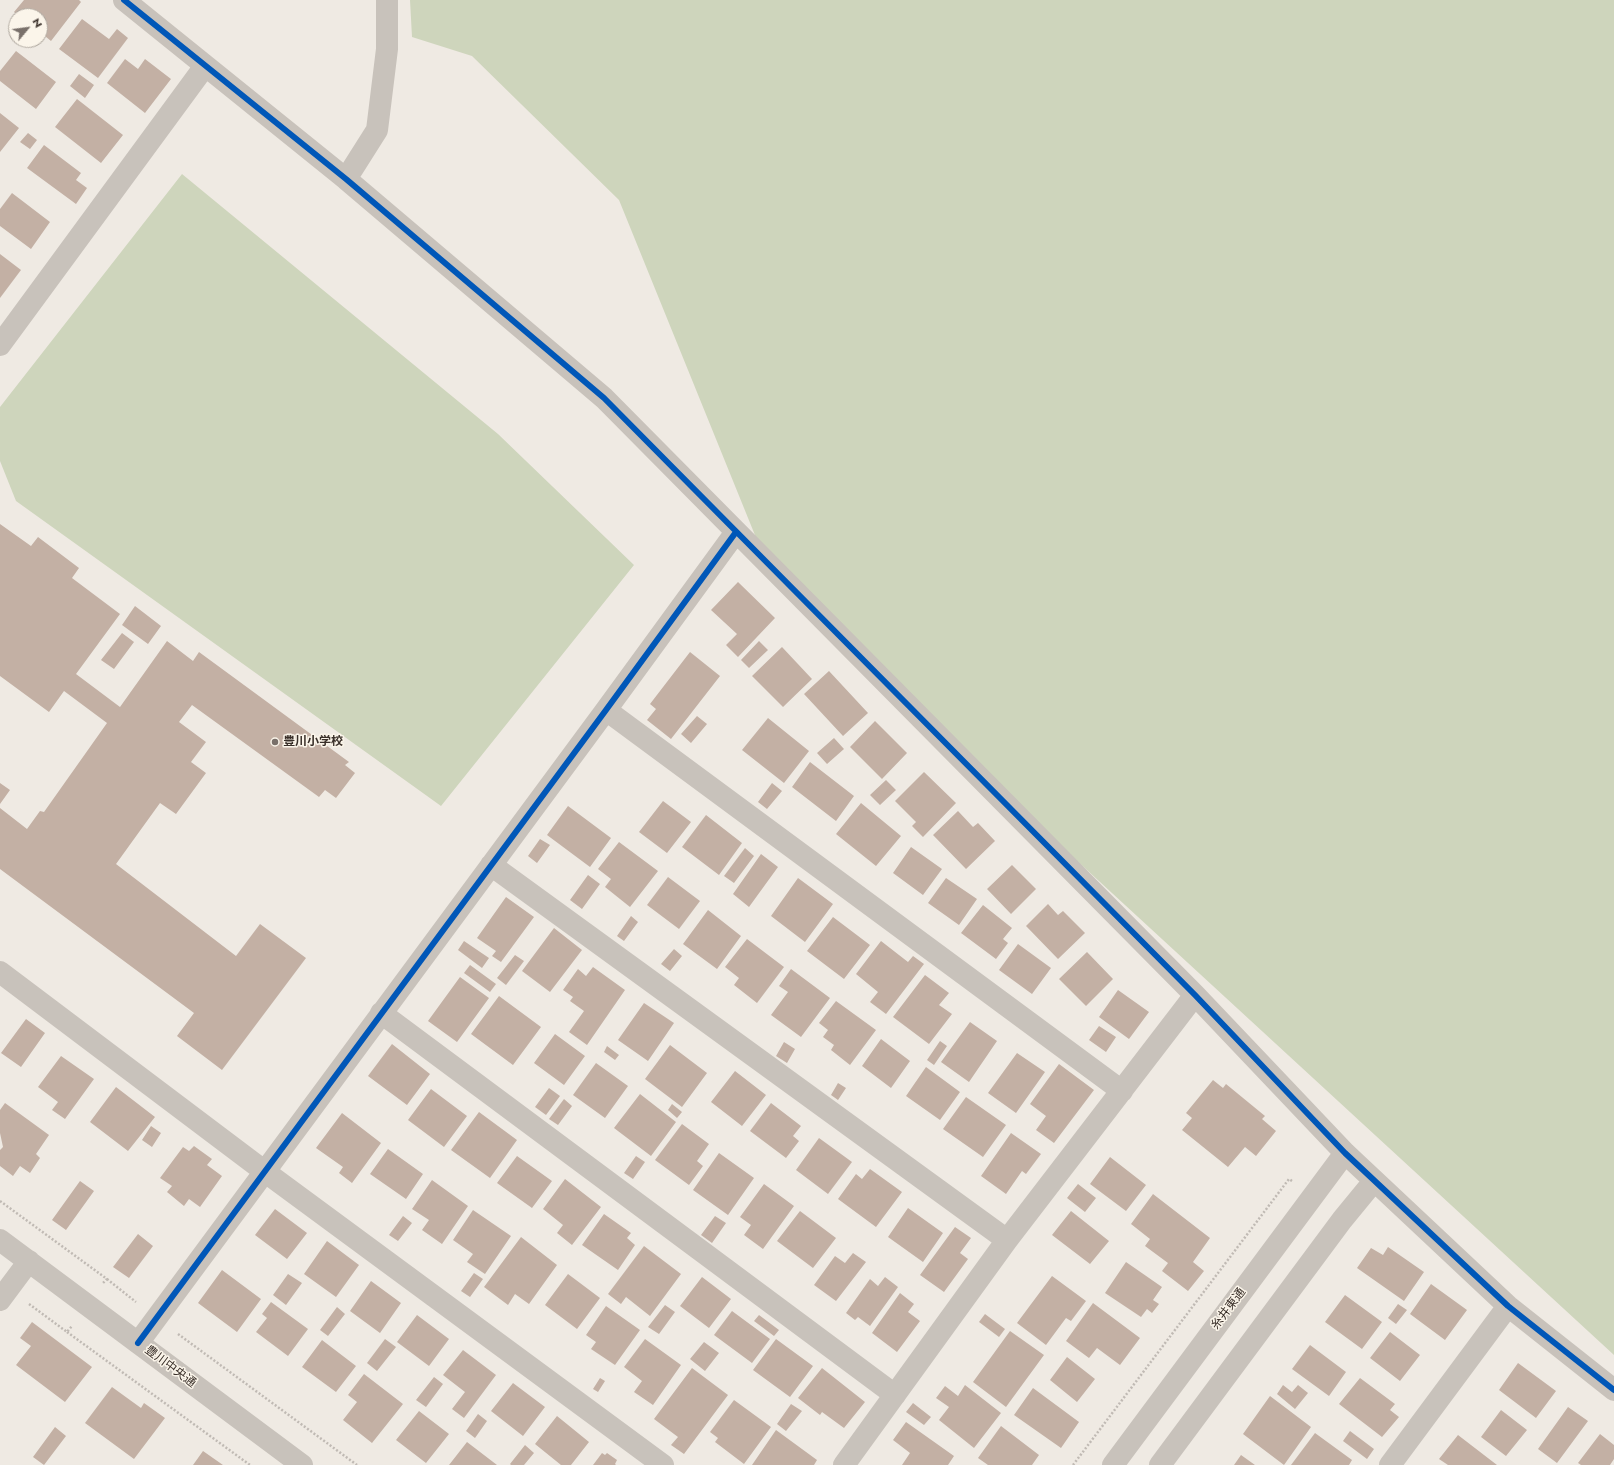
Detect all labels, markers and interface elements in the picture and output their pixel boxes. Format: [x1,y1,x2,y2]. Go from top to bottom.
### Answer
north arrow [8,8,48,48]
text: N [29,15,47,30]
place label: 豊川小学校 [283,735,343,749]
marker: 豊川小学校 [270,737,280,747]
street label: 糸井東通 [1209,1285,1249,1333]
street label: 豊川中央通 [142,1343,198,1391]

